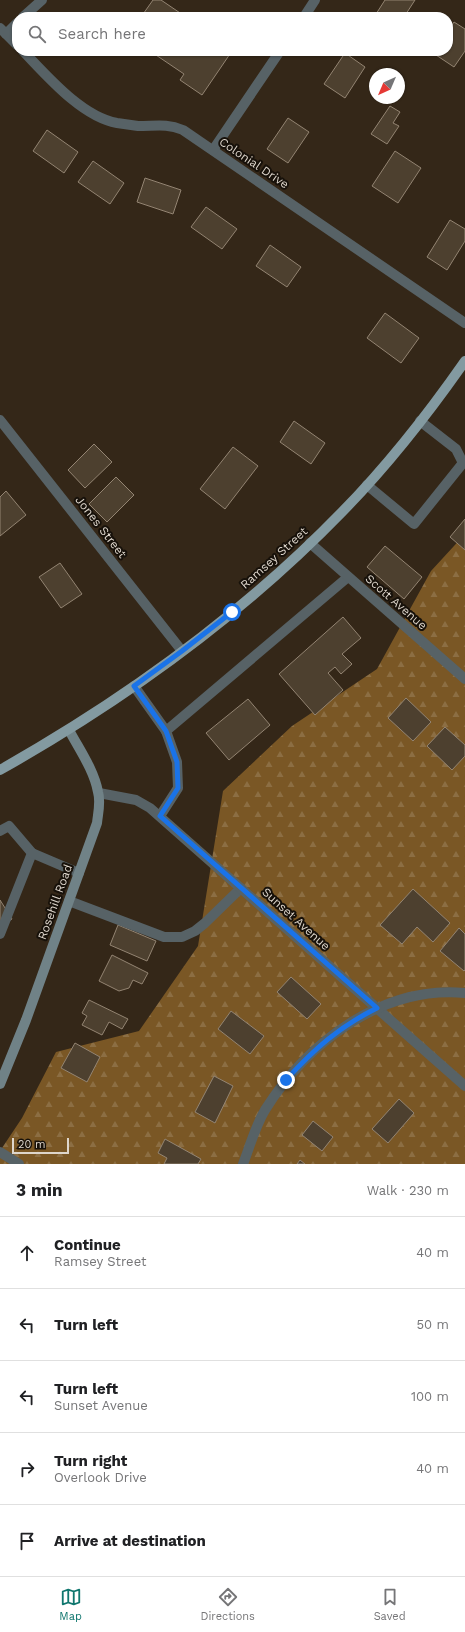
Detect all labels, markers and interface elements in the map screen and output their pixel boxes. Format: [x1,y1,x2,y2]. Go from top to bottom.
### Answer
search box [12,12,453,56]
icon: search [26,23,48,45]
text: Search here [58,25,146,43]
north arrow [369,68,405,104]
street label: Colonial Drive [217,135,292,191]
street label: Jones Street [72,493,130,561]
street label: Ramsey Street [238,524,310,592]
street label: Scott Avenue [362,572,430,633]
route start [223,603,241,621]
street label: Rosehill Road [35,862,75,942]
street label: Sunset Avenue [259,885,333,953]
route end [277,1071,295,1089]
scale bar [12,1136,69,1155]
text: 20 m [18,1138,46,1151]
text: 3 min [16,1180,62,1200]
text: Walk · 230 m [367,1183,449,1198]
text: Continue [54,1236,121,1254]
icon: ahead [16,1242,38,1264]
text: 40 m [416,1245,449,1260]
text: Ramsey Street [54,1254,146,1269]
icon: left [16,1314,38,1336]
text: Turn left [54,1316,118,1334]
text: 50 m [417,1317,449,1332]
text: Turn left [54,1380,118,1398]
icon: left [16,1386,38,1408]
text: 100 m [411,1389,449,1404]
text: Sunset Avenue [54,1398,148,1413]
text: Turn right [54,1452,127,1470]
icon: right [16,1458,38,1480]
text: 40 m [416,1461,449,1476]
text: Overlook Drive [54,1470,147,1485]
icon: arrive [16,1530,38,1552]
text: Arrive at destination [54,1532,206,1550]
tab: Map [59,1586,82,1623]
tab: Directions [201,1586,255,1623]
tab: Saved [374,1586,406,1623]

